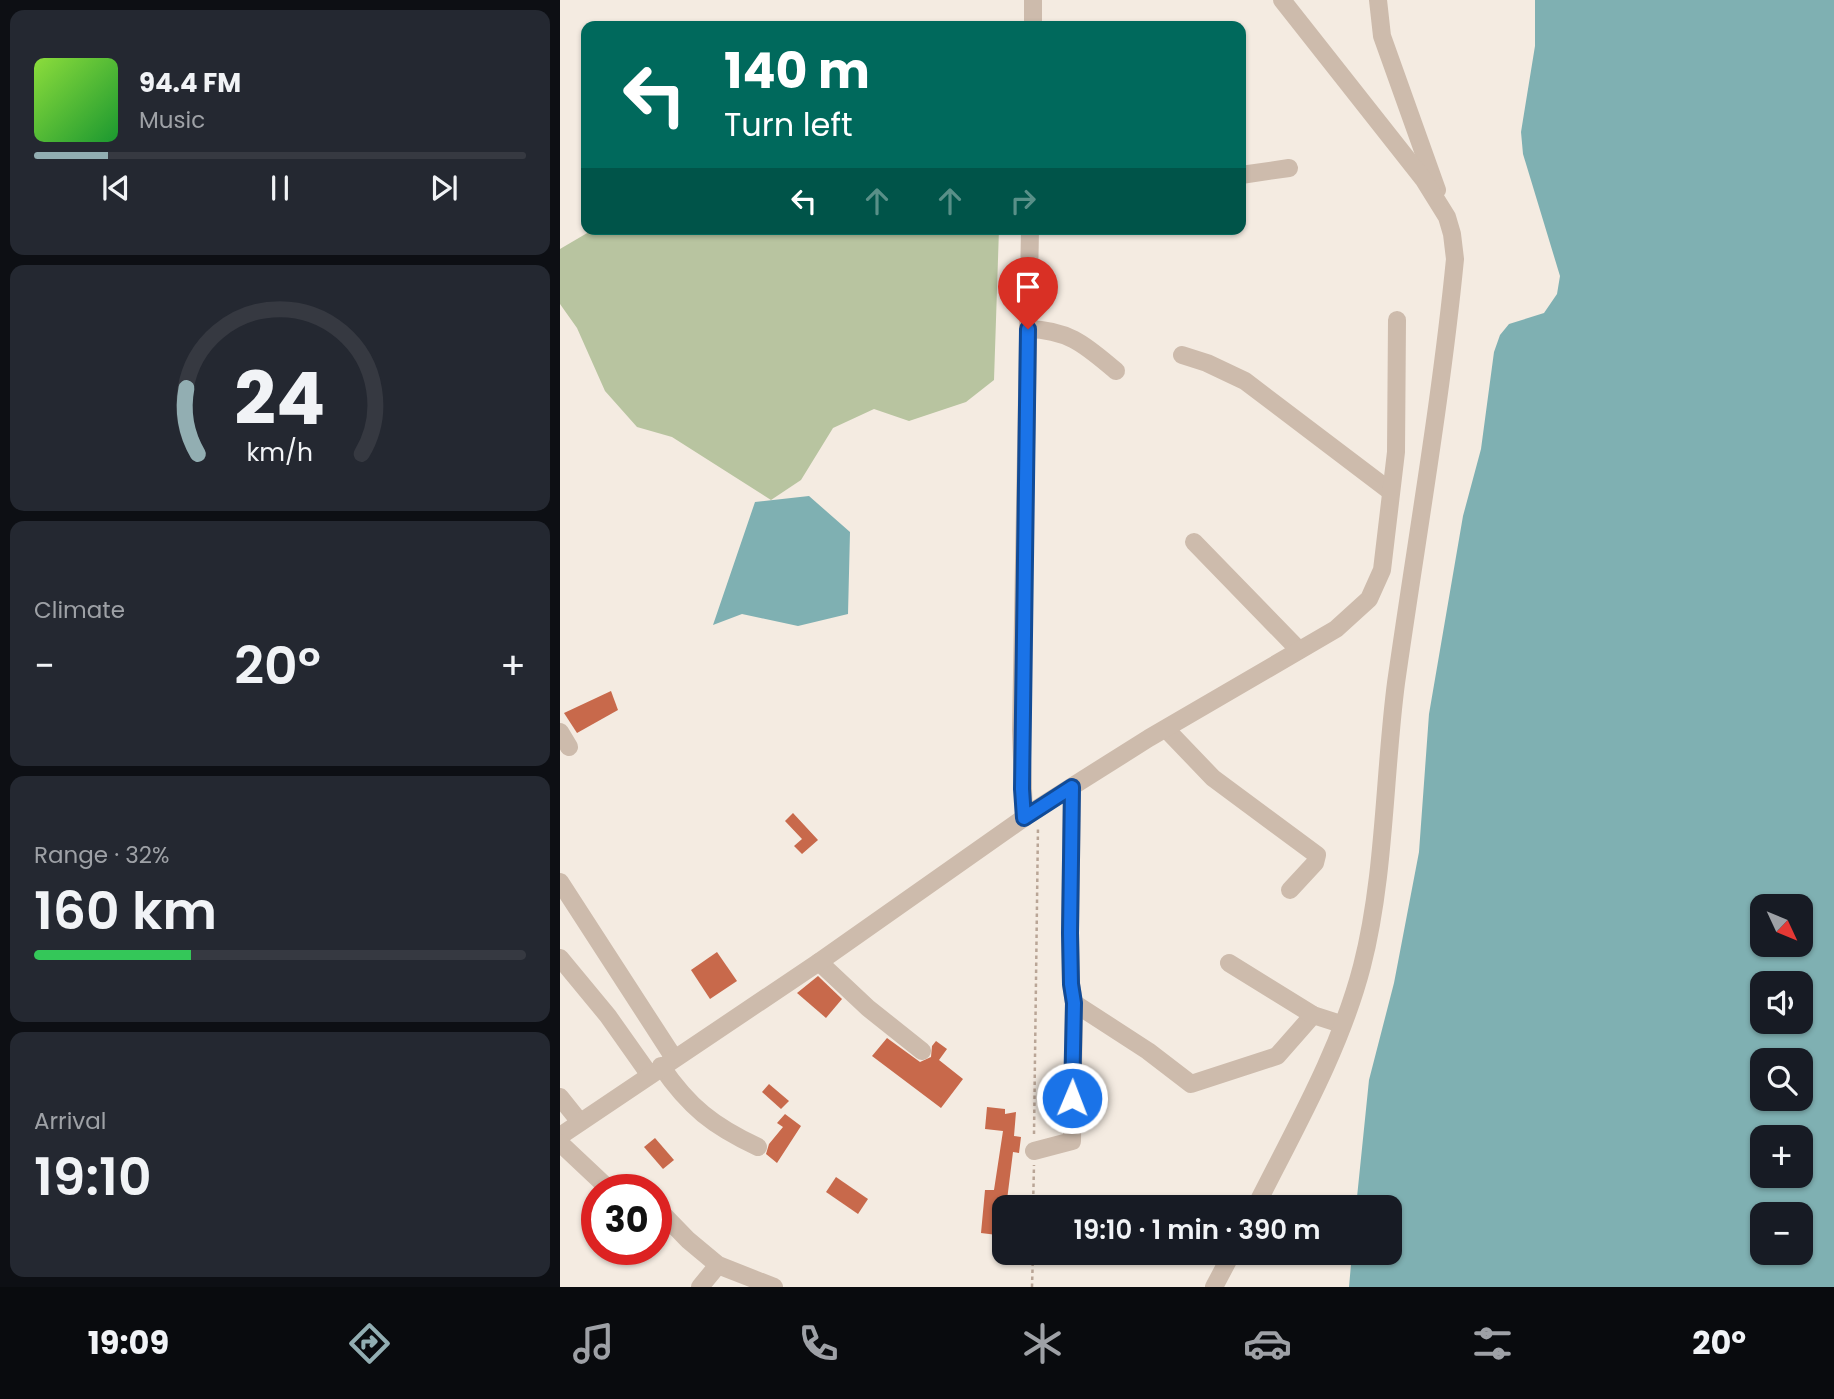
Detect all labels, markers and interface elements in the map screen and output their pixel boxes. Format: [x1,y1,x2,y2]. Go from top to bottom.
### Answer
text: 140 m [724,37,870,105]
icon: left [609,49,700,140]
text: 94.4 FM [139,65,241,101]
text: Turn left [724,102,853,147]
text: Music [139,104,205,136]
icon: previous [97,169,135,207]
icon: pause [261,169,299,207]
icon: next [425,169,463,207]
icon: left [785,182,823,220]
icon: ahead [858,182,896,220]
icon: ahead [931,182,969,220]
icon: right [1004,182,1042,220]
pin [998,257,1058,329]
icon: arrive [1009,268,1047,306]
text: 24 [235,349,325,450]
text: km/h [247,435,313,470]
text: Climate [34,594,125,626]
text: 20° [234,629,321,702]
text: − [34,639,55,692]
text: + [500,639,526,692]
text: Range · 32% [34,839,169,871]
text: 160 km [34,874,217,947]
north arrow [1750,894,1813,957]
map controls [1750,894,1813,1265]
button: sound [1750,971,1813,1034]
button: search [1750,1048,1813,1111]
position arrow [1035,1061,1109,1135]
text: Arrival [34,1105,106,1137]
button: + [1750,1125,1813,1188]
text: 19:10 [34,1140,151,1213]
speed limit sign: 30 [581,1174,672,1265]
button: − [1750,1202,1813,1265]
text: 19:10 · 1 min · 390 m [1074,1212,1320,1248]
icon: directions [345,1319,394,1368]
icon: music [569,1319,618,1368]
icon: phone [794,1319,843,1368]
icon: climate [1018,1319,1067,1368]
icon: car [1243,1319,1292,1368]
icon: filters [1468,1319,1517,1368]
text: 19:09 [88,1320,169,1365]
text: 20° [1692,1320,1746,1365]

